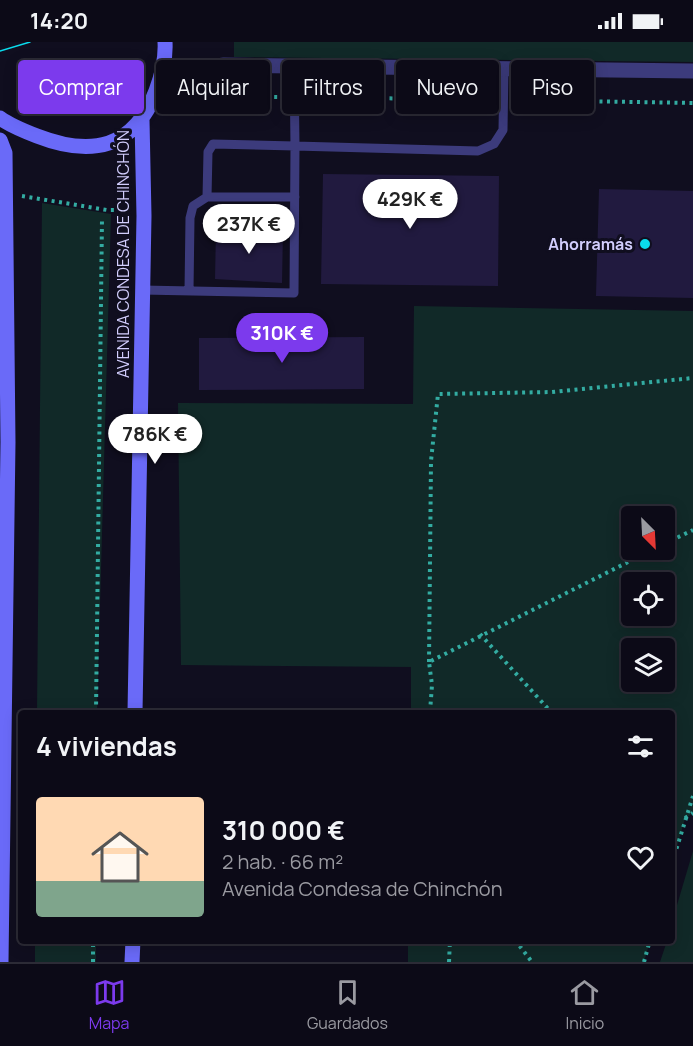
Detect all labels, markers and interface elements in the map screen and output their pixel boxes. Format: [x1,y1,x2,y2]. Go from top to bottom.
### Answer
text: 14:20 [30,6,88,36]
chip: Comprar [18,60,144,114]
chip: Alquilar [156,60,270,114]
chip: Filtros [282,60,384,114]
chip: Nuevo [396,60,499,114]
chip: Piso [511,60,594,114]
street label: AVENIDA CONDESA DE CHINCHÓN [112,130,134,378]
pin: 429K € [361,179,459,230]
text: 429K € [377,185,443,212]
pin: 237K € [200,204,298,255]
text: 237K € [217,210,281,237]
place label: Ahorramás [548,233,633,255]
marker: Ahorramás [638,237,652,251]
pin: 310K € [233,313,331,364]
text: 310K € [250,319,314,346]
pin: 786K € [106,414,204,465]
text: 786K € [122,420,188,447]
north arrow [621,506,675,560]
map controls [621,506,675,692]
button: locate [621,572,675,626]
button: layers [621,638,675,692]
text: 4 viviendas [36,728,177,764]
icon: filters [624,730,657,763]
text: 310 000 € [222,812,345,848]
icon: home [84,821,156,893]
icon: heart [624,841,657,874]
text: 2 hab. · 66 m² [222,848,343,875]
text: Avenida Condesa de Chinchón [222,875,503,902]
tab: Mapa [89,976,129,1034]
tab: Guardados [307,976,388,1034]
tab: Inicio [565,976,604,1034]

